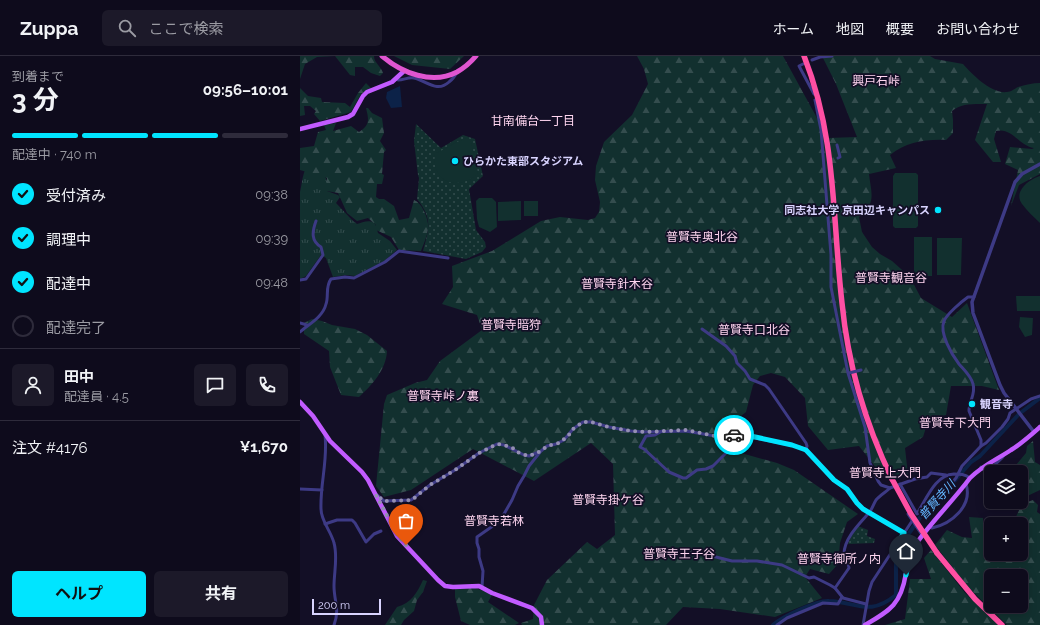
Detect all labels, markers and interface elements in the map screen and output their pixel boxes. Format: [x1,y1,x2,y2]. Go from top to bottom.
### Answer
search box [102,10,382,46]
text: Zuppa [20,17,78,39]
icon: search [116,17,138,39]
text: ここで検索 [148,20,223,38]
text: ホーム [772,21,814,37]
text: 地図 [836,21,864,37]
text: 概要 [886,21,914,37]
text: お問い合わせ [936,21,1020,37]
text: 到着まで [12,69,64,84]
district label: 興戸石峠 [852,74,900,88]
text: 09:56–10:01 [203,81,288,99]
text: 3 分 [12,85,59,115]
district label: 甘南備台一丁目 [491,114,575,128]
text: 配達中 · 740 m [12,147,97,162]
place label: ひらかた東部スタジアム [463,155,583,168]
marker: ひらかた東部スタジアム [450,156,460,166]
icon: check [12,183,34,205]
text: 受付済み [46,187,106,205]
text: 09:38 [255,187,288,202]
place label: 同志社大学 京田辺キャンパス [784,204,930,217]
marker: 同志社大学 京田辺キャンパス [933,205,943,215]
icon: check [12,227,34,249]
district label: 普賢寺奥北谷 [666,230,738,244]
text: 調理中 [46,231,91,249]
text: 09:39 [255,231,288,246]
icon: check [12,271,34,293]
district label: 普賢寺観音谷 [855,271,927,285]
text: 配達中 [46,275,91,293]
text: 09:48 [255,275,288,290]
district label: 普賢寺針木谷 [581,277,653,291]
district label: 普賢寺暗狩 [481,318,541,332]
text: 配達完了 [46,319,106,337]
district label: 普賢寺口北谷 [718,323,790,337]
button: person [12,364,54,406]
button: chat [194,364,236,406]
button: phone [246,364,288,406]
text: 田中 [64,368,94,386]
text: 配達員 · 4.5 [64,389,129,404]
district label: 普賢寺峠ノ裏 [407,389,479,403]
place label: 観音寺 [980,398,1013,411]
marker: 観音寺 [967,399,977,409]
courier [714,415,754,455]
district label: 普賢寺下大門 [919,416,991,430]
icon: car [723,424,745,446]
text: ¥1,670 [240,438,288,456]
text: 注文 #4176 [12,439,87,457]
map controls [984,465,1028,613]
button: layers [984,465,1028,509]
district label: 普賢寺上大門 [849,466,921,480]
water label: 普賢寺川 [916,476,960,523]
district label: 普賢寺掛ケ谷 [572,493,644,507]
pin [389,504,423,545]
icon: bag [395,510,417,532]
district label: 普賢寺若林 [464,514,524,528]
button: + [984,517,1028,561]
pin [889,534,923,575]
icon: home [895,540,917,562]
district label: 普賢寺王子谷 [643,547,715,561]
district label: 普賢寺御所ノ内 [797,552,881,566]
button: − [984,569,1028,613]
button: ヘルプ [12,571,146,617]
button: 共有 [154,571,288,617]
scale bar [312,597,381,616]
text: 200 m [318,599,350,612]

